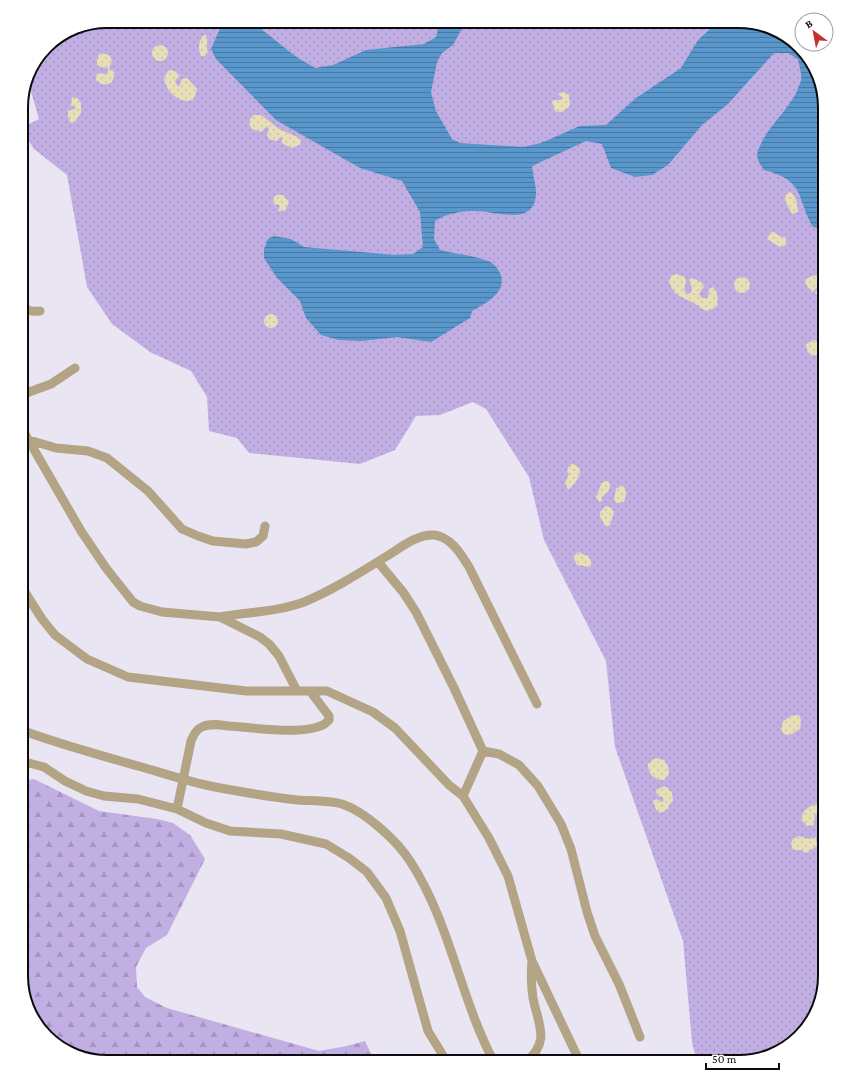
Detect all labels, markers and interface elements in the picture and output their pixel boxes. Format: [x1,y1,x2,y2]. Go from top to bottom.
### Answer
north arrow [794,12,834,52]
text: B [803,16,815,30]
scale bar [706,1045,779,1071]
text: 50 m [712,1052,737,1066]

